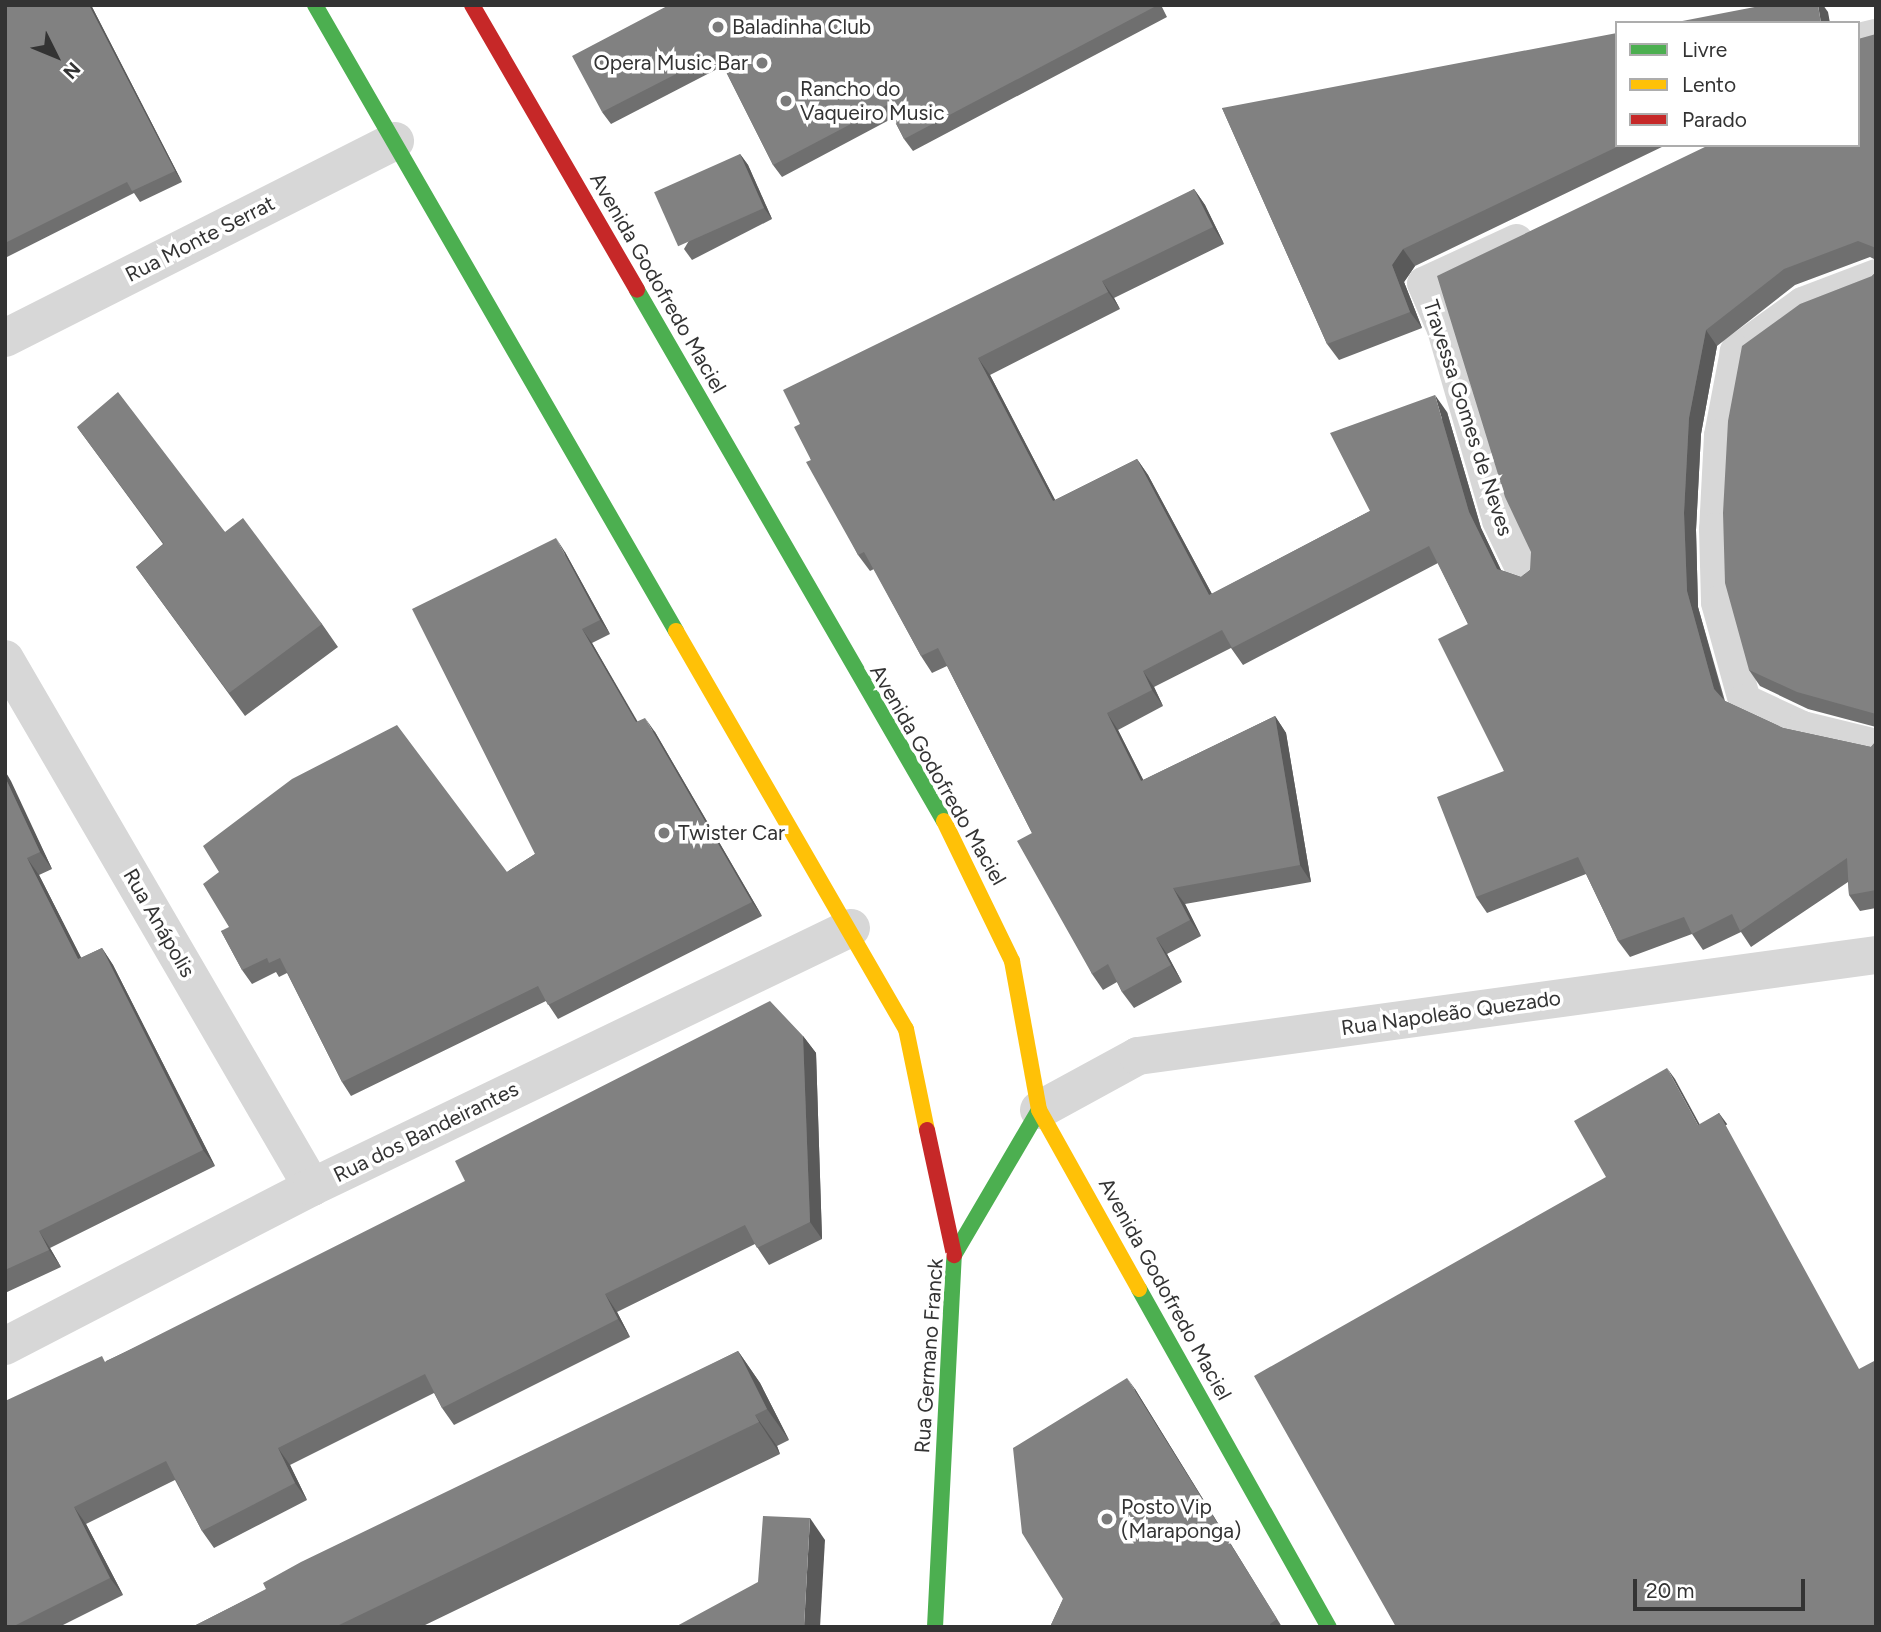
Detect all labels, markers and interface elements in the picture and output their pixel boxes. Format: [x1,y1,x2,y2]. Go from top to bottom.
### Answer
place label: Baladinha Club [732,14,871,40]
marker: Baladinha Club [710,19,726,35]
north arrow [21,21,91,91]
legend [1615,21,1860,147]
text: Livre [1682,37,1727,62]
place label: Opera Music Bar [594,50,748,76]
marker: Opera Music Bar [754,55,770,71]
text: N [58,57,85,84]
text: Lento [1682,72,1736,97]
place label: Rancho do Vaqueiro Music [800,76,945,126]
marker: Rancho do Vaqueiro Music [778,93,794,109]
text: Parado [1682,107,1747,132]
street label: Avenida Godofredo Maciel [585,168,731,398]
street label: Rua Monte Serrat [121,191,279,287]
street label: Travessa Gomes de Neves [1418,297,1518,539]
street label: Avenida Godofredo Maciel [865,660,1011,890]
place label: Twister Car [678,820,785,846]
marker: Twister Car [656,825,672,841]
street label: Rua Anápolis [118,864,200,982]
street label: Rua Napoleão Quezado [1340,985,1562,1041]
street label: Rua dos Bandeirantes [329,1076,523,1188]
street label: Avenida Godofredo Maciel [1093,1173,1237,1405]
street label: Rua Germano Franck [910,1258,948,1454]
place label: Posto Vip (Maraponga) [1121,1494,1241,1544]
marker: Posto Vip (Maraponga) [1099,1511,1115,1527]
scale bar [1636,1566,1808,1610]
text: 20 m [1646,1578,1694,1603]

